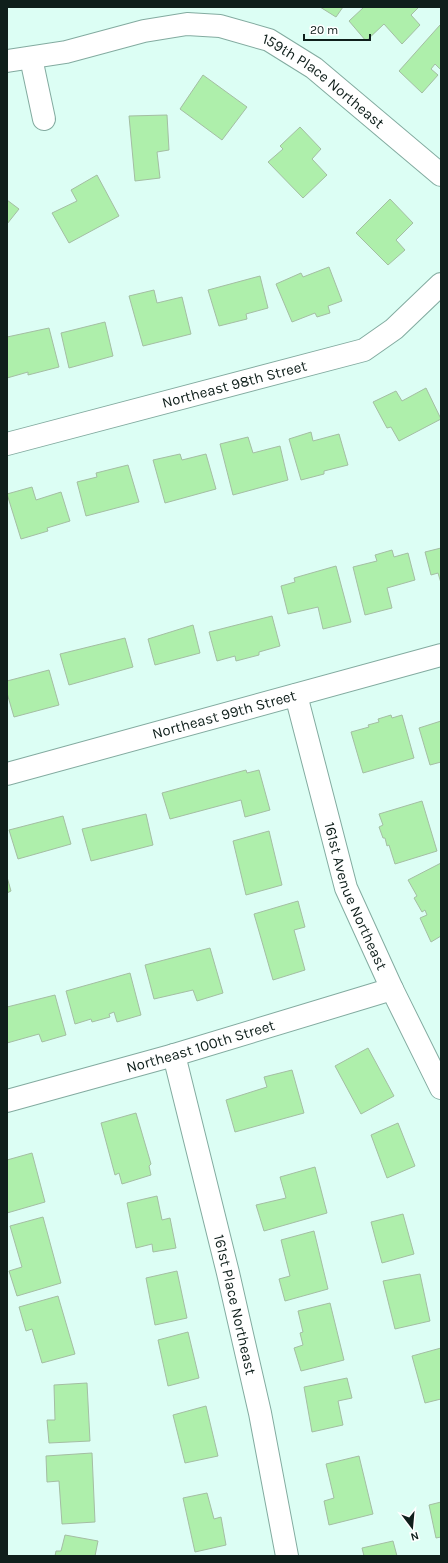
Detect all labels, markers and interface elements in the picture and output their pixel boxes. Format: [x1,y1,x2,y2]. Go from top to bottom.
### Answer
scale bar [304,16,370,42]
text: 20 m [310,23,338,37]
street label: 159th Place Northeast [261,30,388,133]
street label: Northeast 98th Street [160,356,309,412]
street label: Northeast 99th Street [150,686,298,743]
street label: 161st Avenue Northeast [320,820,391,973]
street label: Northeast 100th Street [124,1016,277,1077]
street label: 161st Place Northeast [210,1233,260,1377]
north arrow [392,1507,432,1547]
text: N [409,1529,420,1543]

